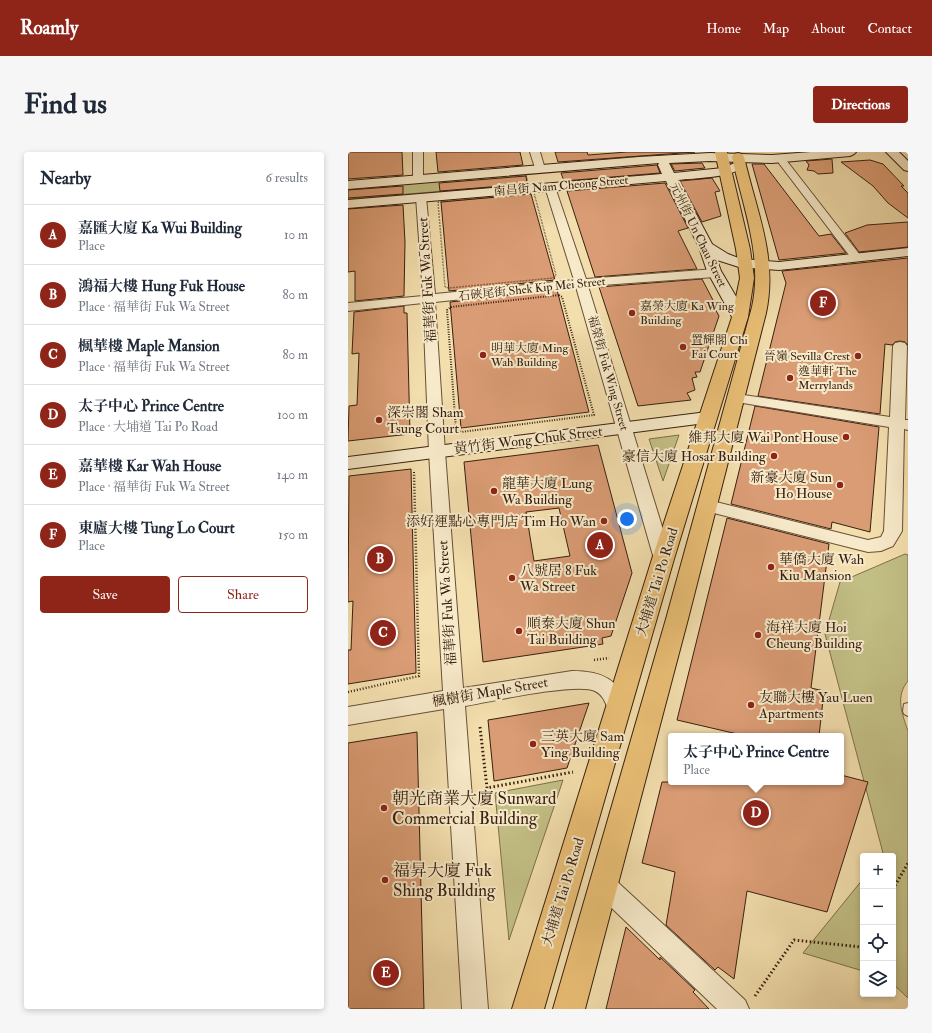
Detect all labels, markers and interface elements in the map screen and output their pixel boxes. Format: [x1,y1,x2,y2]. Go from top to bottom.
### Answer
text: Roamly [20,16,78,40]
text: Home [706,20,741,37]
text: Map [763,20,789,37]
text: About [811,20,845,37]
text: Contact [867,20,912,37]
button: Directions [813,86,908,123]
text: Find us [24,87,107,122]
text: Nearby [40,168,91,189]
text: 6 results [265,170,308,186]
street label: 南昌街 Nam Cheong Street [493,173,629,199]
street label: 元州街 Un Chau Street [666,180,730,290]
street label: 福華街 Fuk Wa Street [414,216,440,343]
text: 嘉匯大廈 Ka Wui Building [78,219,242,238]
text: A [49,227,57,243]
text: 10 m [284,227,308,243]
text: Place [78,238,105,254]
street label: 石硤尾街 Shek Kip Mei Street [458,274,606,304]
text: 鴻福大樓 Hung Fuk House [78,277,245,296]
text: B [49,287,57,303]
text: 80 m [282,287,308,303]
pin: F [810,288,836,318]
text: Place · 福華街 Fuk Wa Street [78,299,230,315]
place label: 嘉榮大廈 Ka Wing Building [640,299,735,328]
marker: 嘉榮大廈 Ka Wing Building [627,308,637,318]
street label: 福榮街 Fuk Wing Street [584,314,632,432]
place label: 置輝閣 Chi Fai Court [691,333,748,362]
text: 楓華樓 Maple Mansion [78,337,220,356]
place label: 明華大廈 Ming Wah Building [490,341,570,370]
marker: 置輝閣 Chi Fai Court [678,342,688,352]
text: C [48,347,58,363]
text: 80 m [282,347,308,363]
place label: 晉嶺 Sevilla Crest [764,349,850,364]
marker: 明華大廈 Ming Wah Building [478,350,488,360]
marker: 晉嶺 Sevilla Crest [853,351,863,361]
text: Place · 福華街 Fuk Wa Street [78,359,230,375]
place label: 逸華軒 The Merrylands [798,364,857,393]
marker: 逸華軒 The Merrylands [785,373,795,383]
text: 太子中心 Prince Centre [78,397,224,416]
place label: 深崇閣 Sham Tsung Court [387,404,464,437]
text: D [48,407,58,423]
text: 100 m [277,407,308,423]
marker: 深崇閣 Sham Tsung Court [374,415,384,425]
text: Place · 大埔道 Tai Po Road [78,419,218,435]
street label: 黃竹街 Wong Chuk Street [453,422,604,458]
place label: 維邦大廈 Wai Pont House [689,429,838,446]
marker: 維邦大廈 Wai Pont House [841,432,851,442]
place label: 豪信大廈 Hosar Building [622,448,767,465]
marker: 豪信大廈 Hosar Building [769,451,779,461]
text: 嘉華樓 Kar Wah House [78,457,221,476]
text: E [48,467,58,483]
text: 140 m [277,467,308,483]
place label: 新豪大廈 Sun Ho House [751,469,832,502]
place label: 龍華大廈 Lung Wa Building [501,475,594,508]
text: Place · 福華街 Fuk Wa Street [78,479,230,495]
marker: 新豪大廈 Sun Ho House [835,480,845,490]
marker: 龍華大廈 Lung Wa Building [489,486,499,496]
your location [617,509,637,529]
place label: 添好運點心專門店 Tim Ho Wan [406,513,596,530]
marker: 添好運點心專門店 Tim Ho Wan [599,516,609,526]
text: 東廬大樓 Tung Lo Court [78,519,235,538]
street label: 大埔道 Tai Po Road [632,525,682,638]
text: F [49,527,57,543]
text: 150 m [278,527,308,543]
pin: A [587,530,613,560]
text: Place [78,538,105,554]
street label: 福華街 Fuk Wa Street [434,539,460,666]
pin: B [367,544,393,574]
place label: 華僑大廈 Wah Kiu Mansion [779,551,865,584]
place label: 八號居 8 Fuk Wa Street [519,562,597,595]
marker: 華僑大廈 Wah Kiu Mansion [766,562,776,572]
marker: 八號居 8 Fuk Wa Street [507,573,517,583]
button: Save [40,576,170,613]
button: Share [178,576,308,613]
place label: 順泰大廈 Shun Tai Building [527,615,615,648]
pin: C [370,618,396,648]
place label: 海祥大廈 Hoi Cheung Building [766,619,863,652]
marker: 順泰大廈 Shun Tai Building [514,626,524,636]
marker: 海祥大廈 Hoi Cheung Building [753,630,763,640]
street label: 楓樹街 Maple Street [431,673,550,712]
place label: 友聯大樓 Yau Luen Apartments [758,689,873,723]
marker: 友聯大樓 Yau Luen Apartments [746,700,756,710]
place label: 三英大廈 Sam Ying Building [541,728,624,761]
popup [668,733,844,785]
marker: 三英大廈 Sam Ying Building [528,739,538,749]
text: 太子中心 Prince Centre [683,743,829,762]
text: Place [683,762,710,778]
place label: 朝光商業大廈 Sunward Commercial Building [392,788,557,829]
pin: D [743,798,769,828]
marker: 朝光商業大廈 Sunward Commercial Building [379,803,389,813]
street label: 大埔道 Tai Po Road [538,835,588,948]
map controls [860,853,896,997]
button: + [860,853,896,889]
place label: 福昇大廈 Fuk Shing Building [393,860,496,901]
marker: 福昇大廈 Fuk Shing Building [380,875,390,885]
button: − [860,889,896,925]
button: locate [860,925,896,961]
pin: E [373,958,399,988]
button: layers [860,961,896,997]

